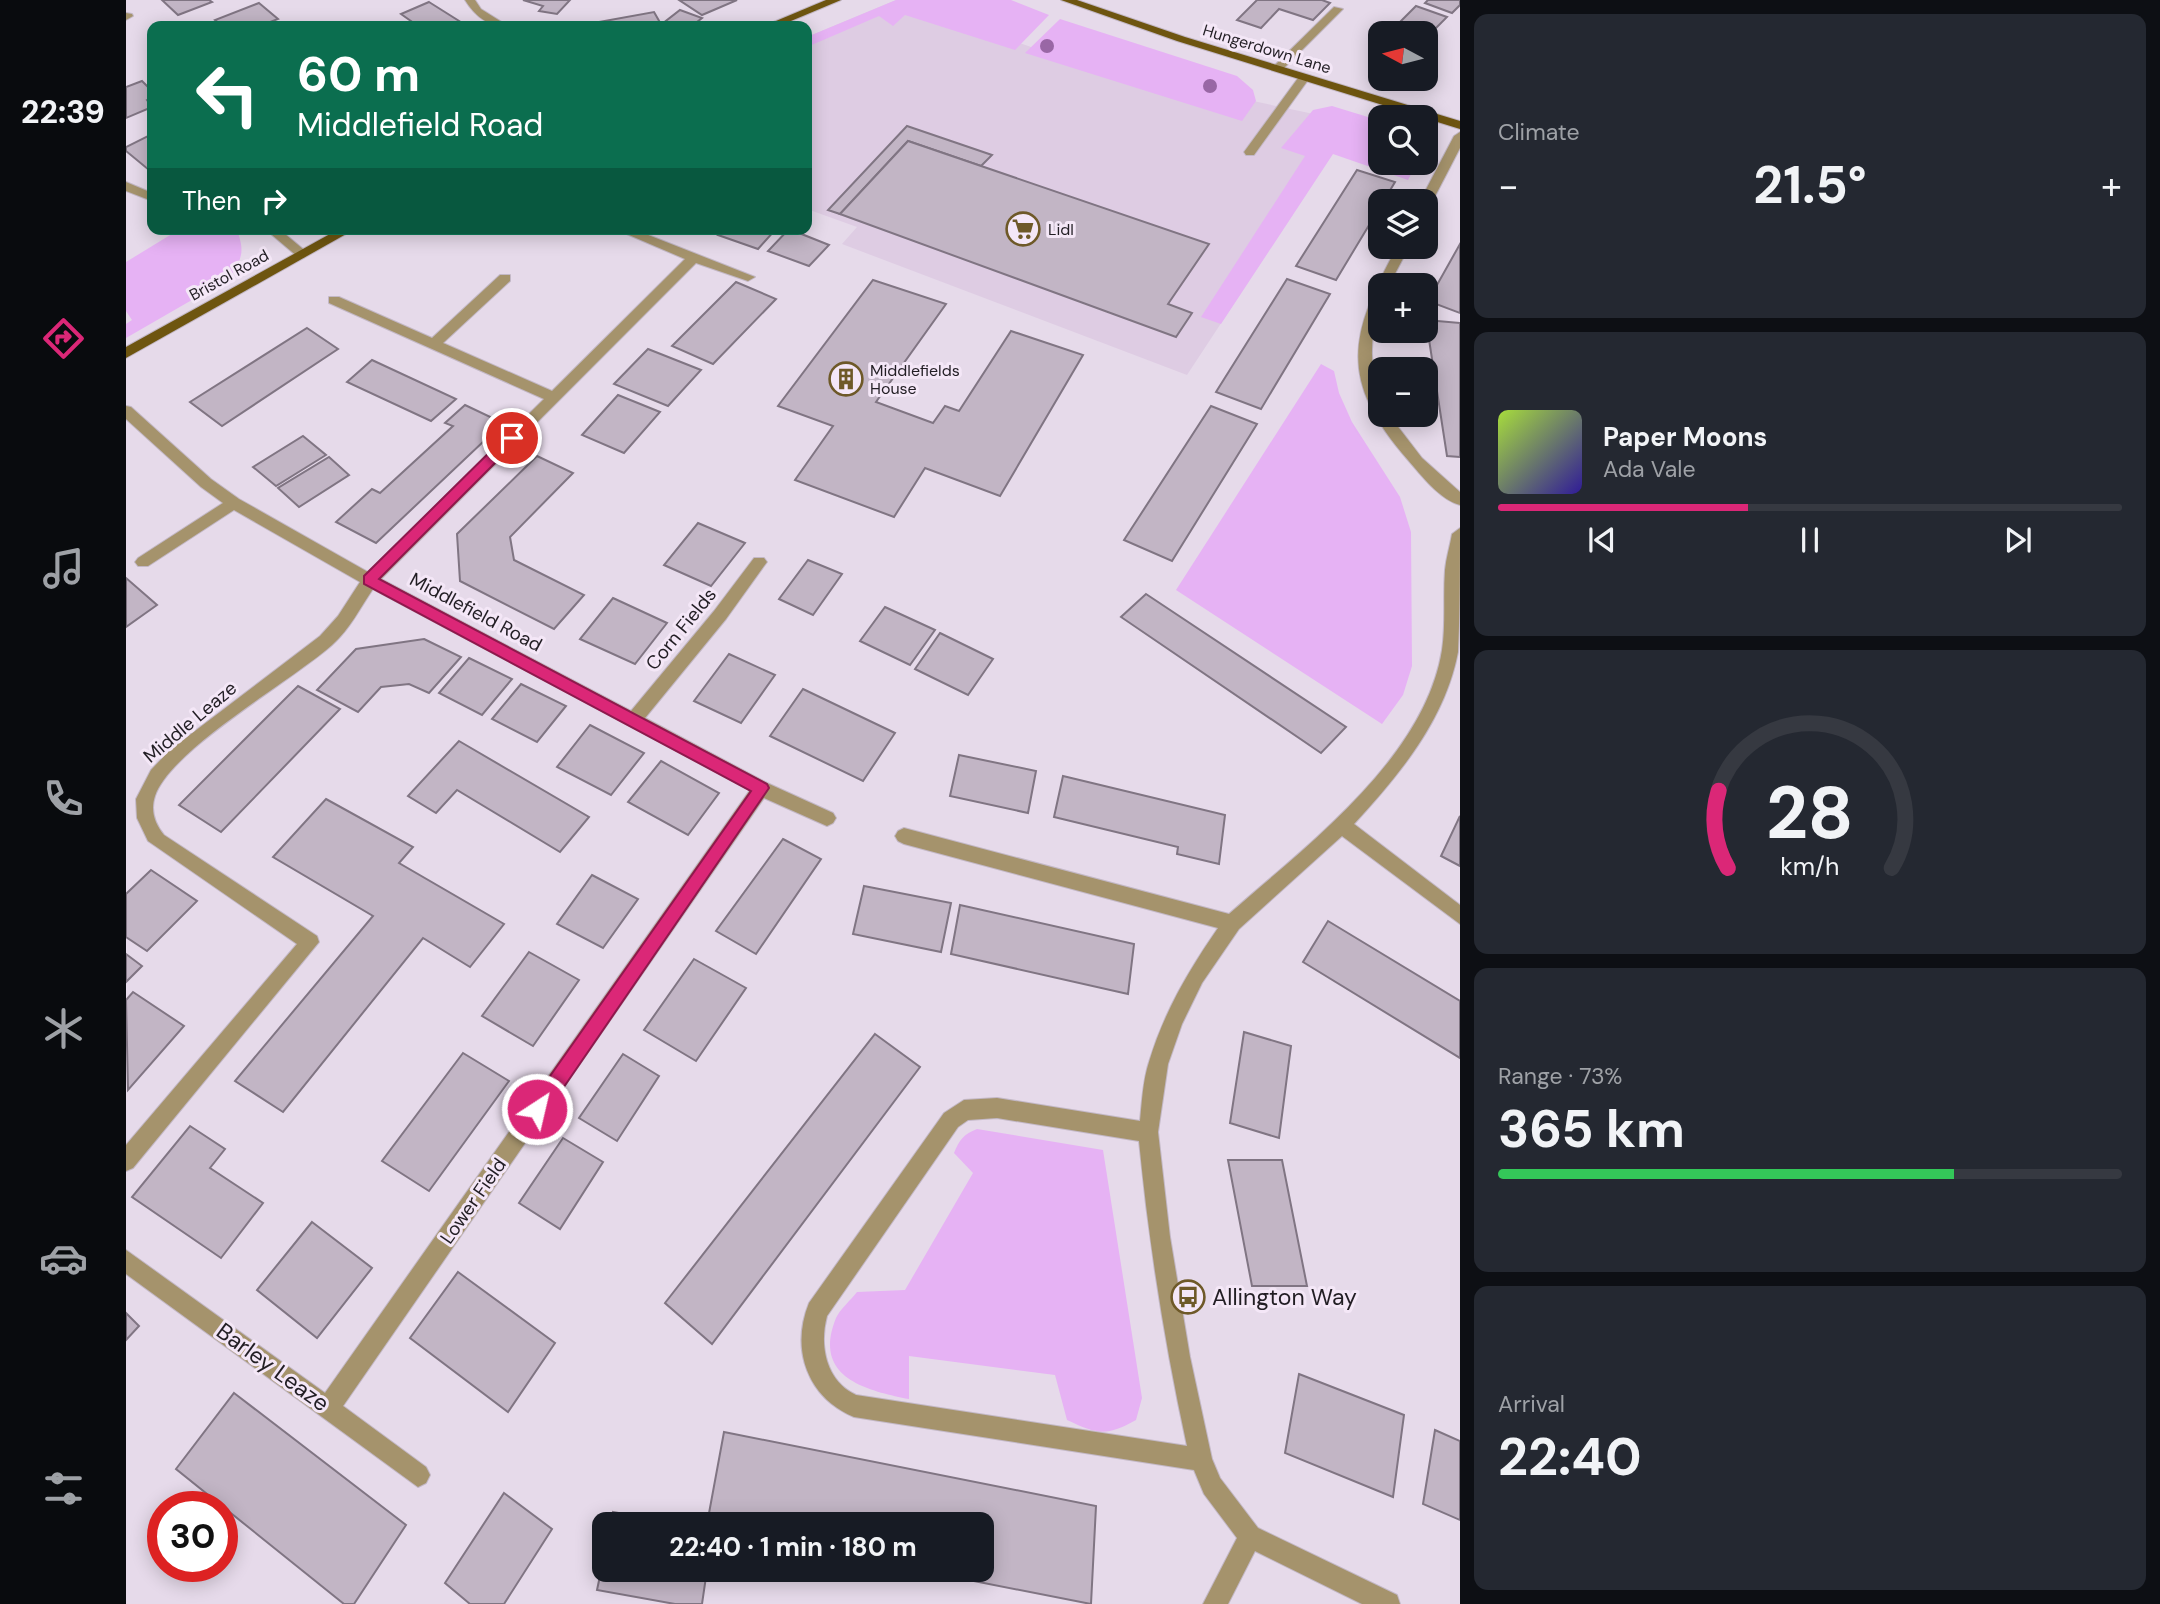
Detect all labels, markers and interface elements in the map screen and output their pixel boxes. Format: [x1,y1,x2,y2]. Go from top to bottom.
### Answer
street label: Hungerdown Lane [1200,20,1334,78]
north arrow [1368,21,1438,91]
map controls [1368,21,1438,427]
text: 60 m [297,42,420,106]
icon: left [182,49,273,140]
text: 22:39 [21,91,105,133]
text: Middlefield Road [297,104,543,146]
button: search [1368,105,1438,175]
text: Climate [1498,117,1580,147]
text: 21.5° [1753,151,1867,219]
text: − [1498,161,1519,211]
text: + [2101,161,2122,211]
icon: right [255,182,293,220]
text: Then [182,184,241,218]
button: layers [1368,189,1438,259]
supermarket icon: Lidl [1004,210,1042,248]
place label: Lidl [1048,219,1074,240]
street label: Bristol Road [186,245,272,305]
button: + [1368,273,1438,343]
icon: directions [39,314,88,363]
button: − [1368,357,1438,427]
building icon: Middlefields House [827,360,865,398]
place label: Middlefields House [870,360,960,399]
pin [482,408,542,468]
icon: arrive [493,419,531,457]
text: Paper Moons [1603,420,1767,454]
text: Ada Vale [1603,454,1696,484]
icon: previous [1583,521,1621,559]
icon: pause [1791,521,1829,559]
icon: next [1999,521,2037,559]
icon: music [39,544,88,593]
street label: Middlefield Road [406,567,546,657]
street label: Corn Fields [640,583,722,675]
street label: Middle Leaze [138,676,242,768]
text: 28 [1766,766,1854,861]
icon: phone [39,774,88,823]
text: km/h [1780,850,1840,883]
icon: climate [39,1004,88,1053]
text: Range · 73% [1498,1061,1622,1091]
position arrow [500,1072,574,1146]
text: 365 km [1498,1095,1685,1163]
street label: Lower Field [434,1153,512,1249]
icon: car [39,1234,88,1283]
bus stop icon: Allington Way [1169,1278,1207,1316]
place label: Allington Way [1212,1282,1357,1312]
street label: Barley Leaze [211,1316,335,1418]
text: Arrival [1498,1389,1565,1419]
text: 22:40 [1498,1423,1642,1491]
icon: filters [39,1464,88,1513]
speed limit sign: 30 [147,1491,238,1582]
text: 22:40 · 1 min · 180 m [669,1530,917,1564]

